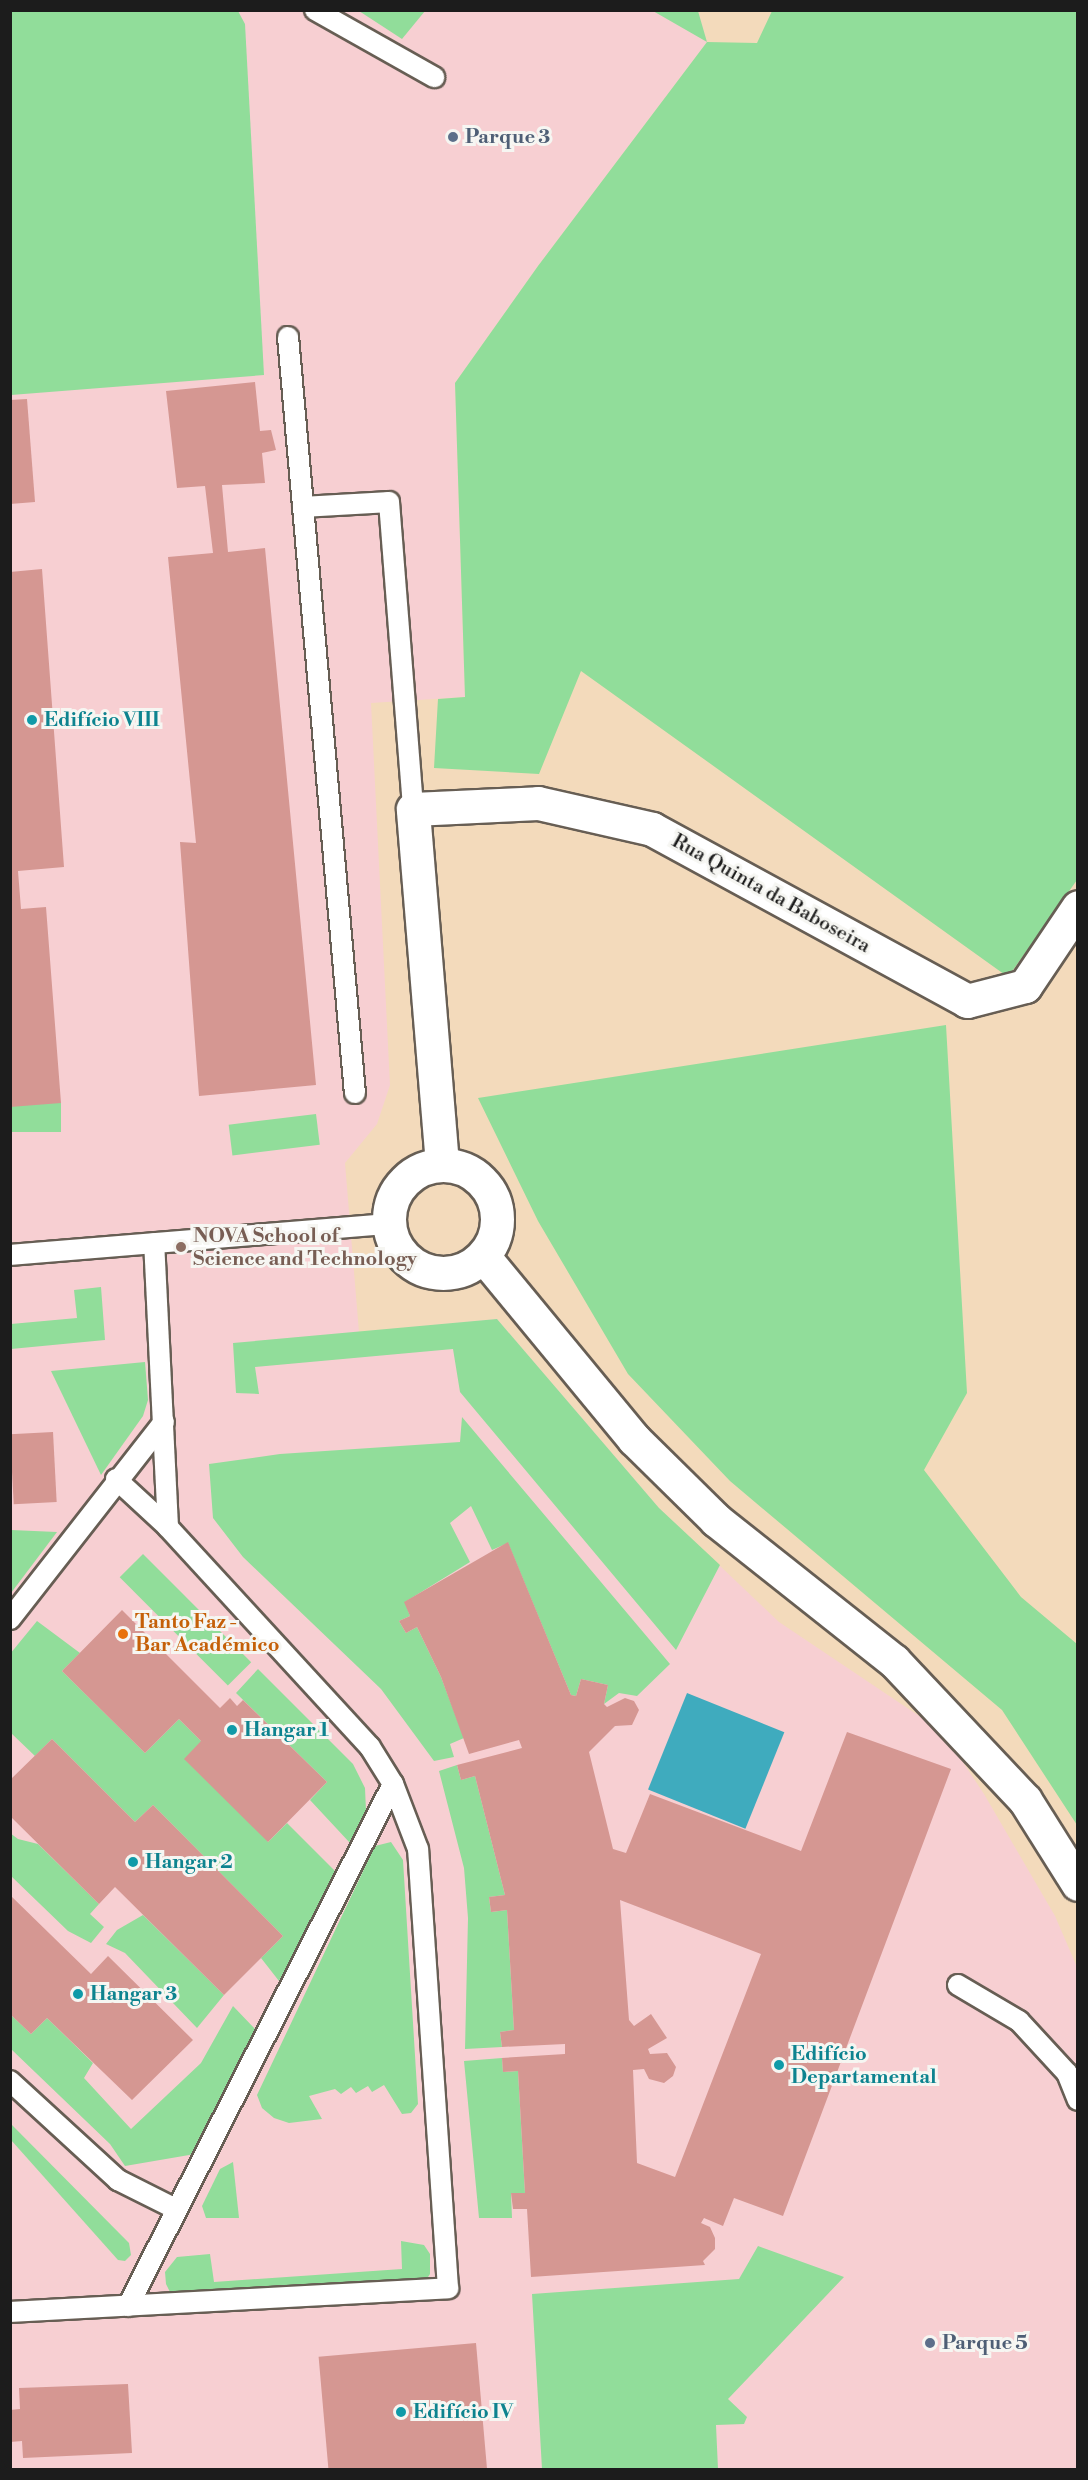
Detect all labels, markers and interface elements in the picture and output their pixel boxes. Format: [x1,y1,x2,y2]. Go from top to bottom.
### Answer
place label: Parque 3 [465,125,550,149]
marker: Parque 3 [446,130,460,144]
place label: Edifício VIII [44,708,160,732]
marker: Edifício VIII [25,713,39,727]
street label: Rua Quinta da Baboseira [668,829,874,959]
place label: NOVA School of Science and Technology [193,1224,417,1271]
marker: NOVA School of Science and Technology [174,1240,188,1254]
place label: Tanto Faz - Bar Académico [135,1610,279,1657]
marker: Tanto Faz - Bar Académico [116,1627,130,1641]
place label: Hangar 1 [244,1718,329,1742]
marker: Hangar 1 [225,1723,239,1737]
place label: Hangar 2 [145,1850,233,1874]
marker: Hangar 2 [126,1855,140,1869]
place label: Hangar 3 [90,1982,177,2006]
marker: Hangar 3 [71,1987,85,2001]
place label: Edifício Departamental [791,2042,937,2089]
marker: Edifício Departamental [772,2058,786,2072]
place label: Parque 5 [942,2331,1028,2355]
marker: Parque 5 [923,2336,937,2350]
place label: Edifício IV [413,2400,513,2424]
marker: Edifício IV [394,2405,408,2419]

